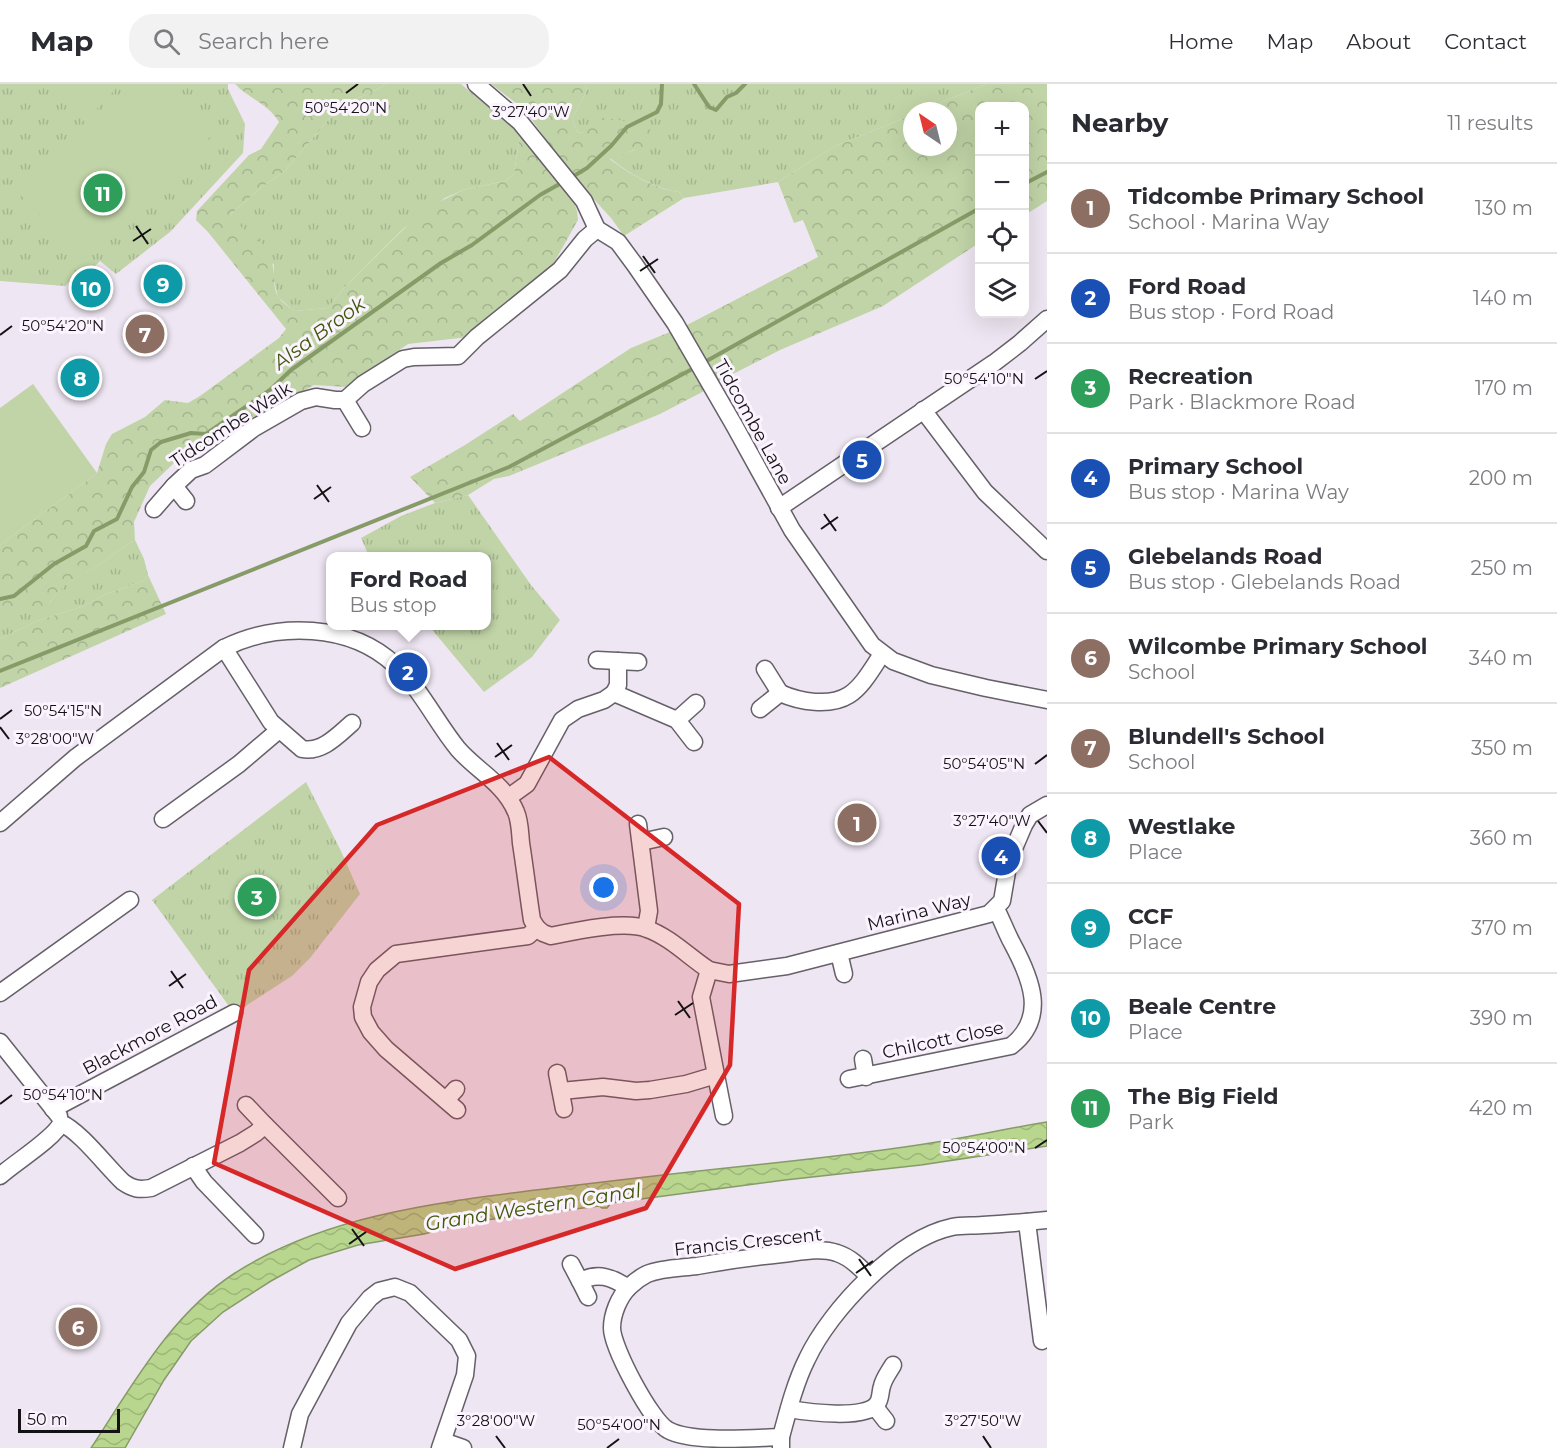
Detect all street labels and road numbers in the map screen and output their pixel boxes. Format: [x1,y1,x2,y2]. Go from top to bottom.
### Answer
street label: Tidcombe Lane [709,356,797,489]
street label: Tidcombe Walk [166,377,296,473]
street label: Marina Way [865,888,973,936]
street label: Blackmore Road [79,990,221,1080]
street label: Chilcott Close [880,1016,1006,1064]
street label: Francis Crescent [673,1223,823,1261]

